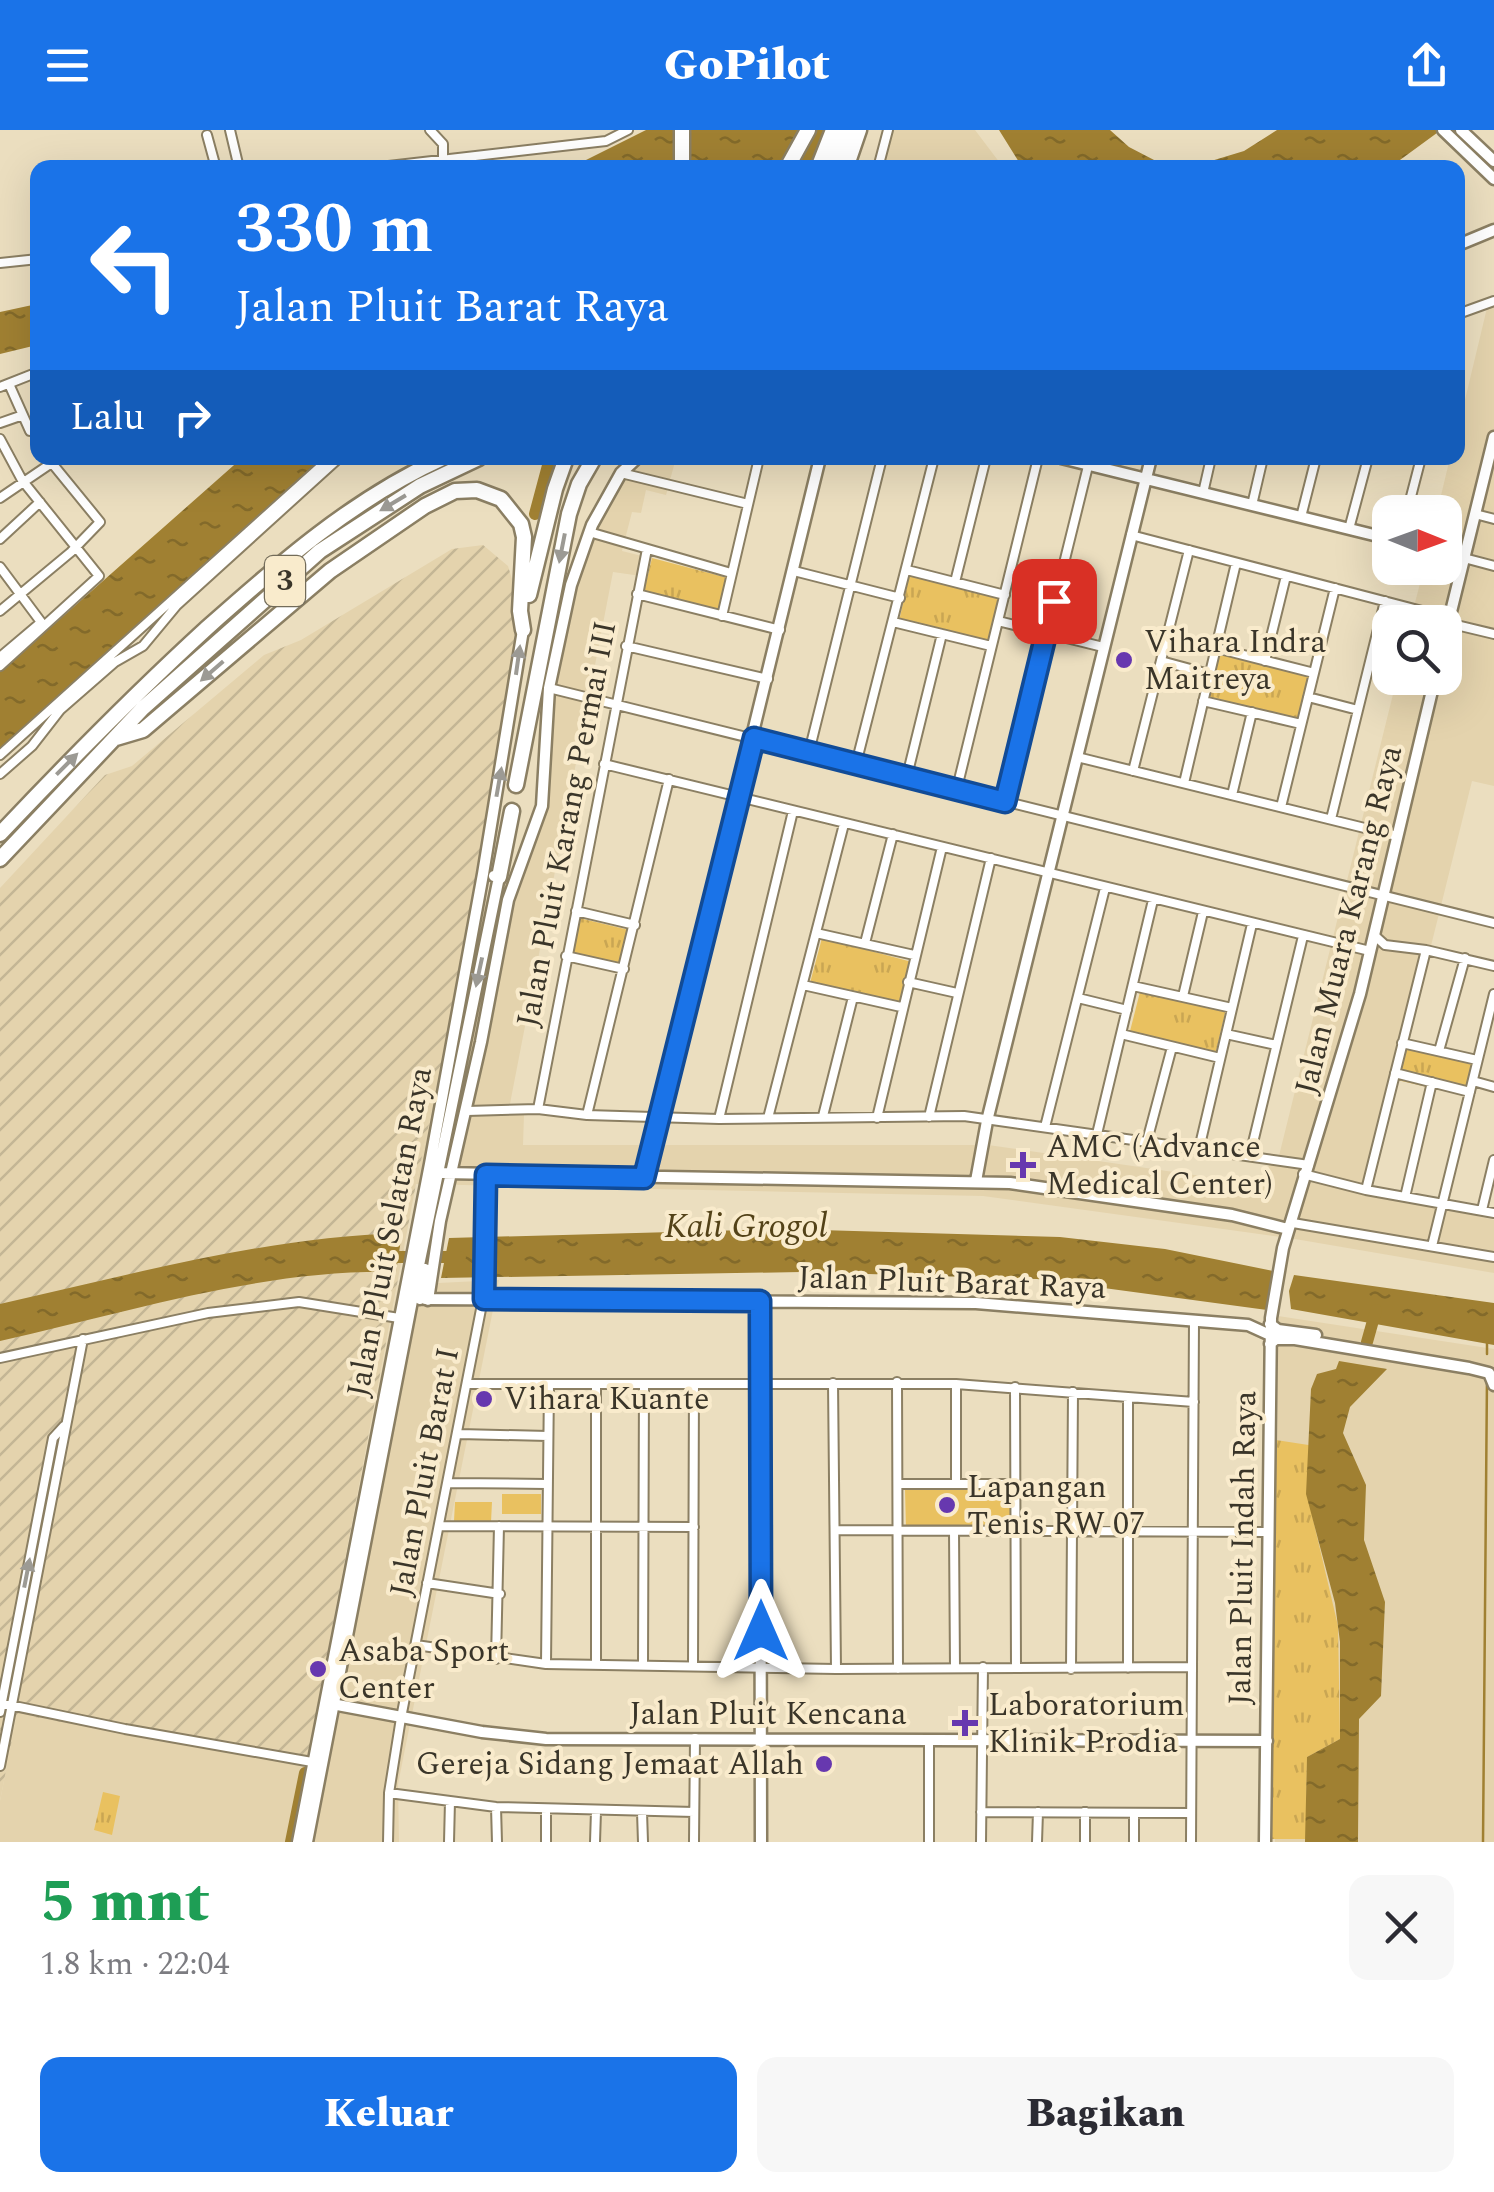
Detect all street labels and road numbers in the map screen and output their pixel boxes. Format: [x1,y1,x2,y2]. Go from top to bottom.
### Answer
road number: 3 [265,556,305,606]
street label: Jalan Pluit Karang Permai III [504,617,630,1031]
street label: Jalan Muara Karang Raya [1282,740,1416,1100]
street label: Jalan Pluit Selatan Raya [334,1062,446,1401]
street label: Jalan Pluit Barat Raya [797,1253,1107,1313]
street label: Jalan Pluit Barat I [377,1343,473,1601]
street label: Jalan Pluit Indah Raya [1216,1390,1270,1706]
street label: Jalan Pluit Kencana [629,1690,907,1739]

